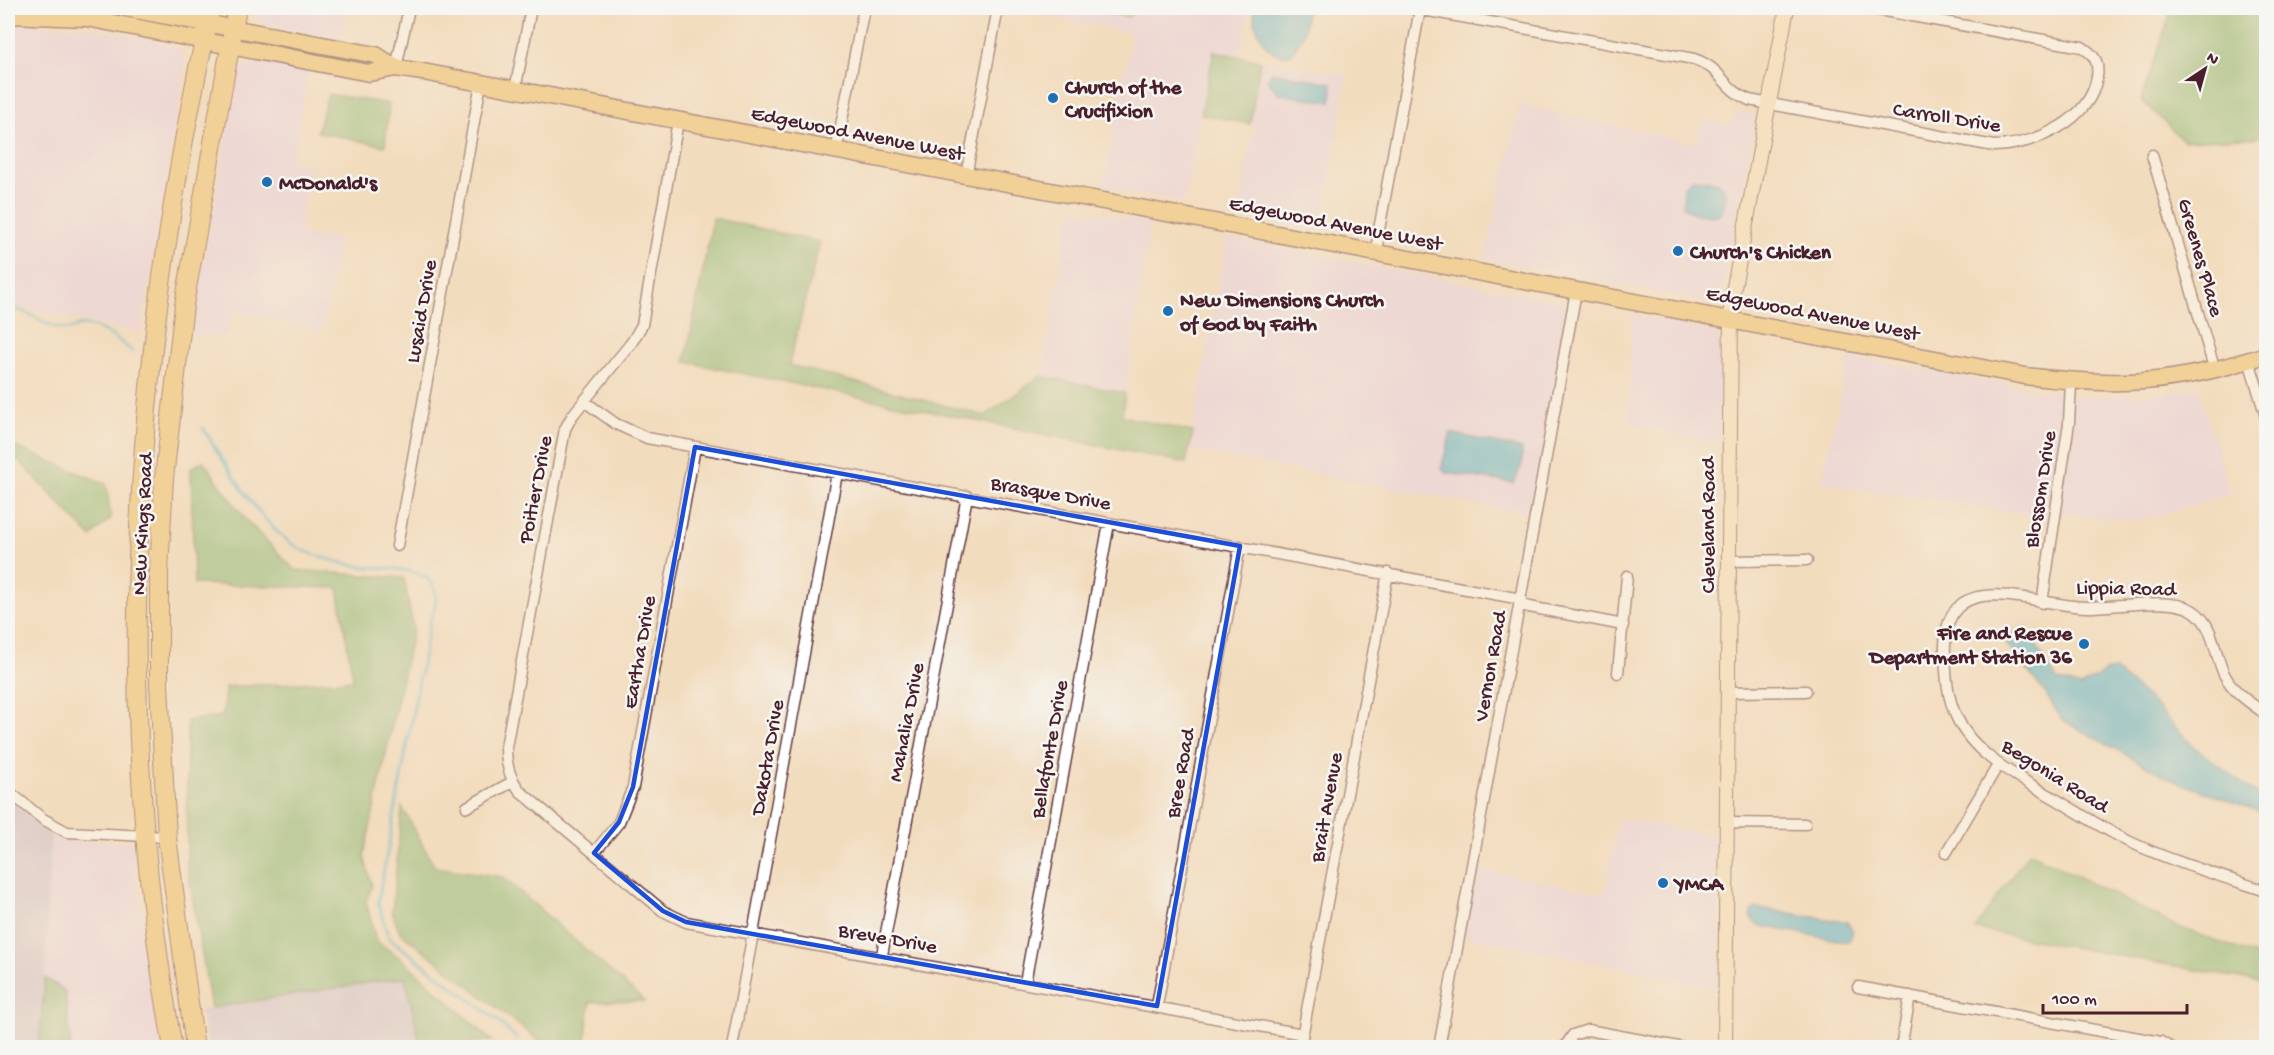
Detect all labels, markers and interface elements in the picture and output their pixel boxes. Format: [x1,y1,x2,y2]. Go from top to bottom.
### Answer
north arrow [2175,39,2235,99]
text: N [2202,49,2222,71]
place label: Church of the Crucifixion [1064,77,1182,126]
marker: Church of the Crucifixion [1046,91,1060,105]
street label: Carroll Drive [1891,99,2003,140]
street label: Edgewood Avenue West [749,102,968,169]
place label: McDonald's [279,173,378,198]
marker: McDonald's [260,175,274,189]
street label: Edgewood Avenue West [1227,192,1446,259]
street label: Greenes Place [2170,196,2228,321]
place label: Church's Chicken [1689,242,1832,267]
marker: Church's Chicken [1671,244,1685,258]
street label: Lusaid Drive [402,257,445,365]
street label: Edgewood Avenue West [1704,282,1923,349]
place label: New Dimensions Church of God by Faith [1179,290,1385,339]
marker: New Dimensions Church of God by Faith [1161,304,1175,318]
street label: Blossom Drive [2021,428,2064,551]
street label: Poitier Drive [515,433,560,547]
street label: New Kings Road [128,451,161,596]
street label: Cleveland Road [1698,455,1723,593]
street label: Brasque Drive [987,472,1114,519]
street label: Lippia Road [2076,577,2178,604]
street label: Eartha Drive [619,593,664,711]
street label: Vernon Road [1470,608,1515,725]
place label: Fire and Rescue Department Station 36 [1868,623,2073,672]
marker: Fire and Rescue Department Station 36 [2077,637,2091,651]
street label: Mahalia Drive [885,660,932,784]
street label: Bellafonte Drive [1027,677,1076,822]
street label: Dakota Drive [747,697,792,819]
street label: Bree Road [1162,725,1203,821]
street label: Begonia Road [1995,735,2114,822]
street label: Brait Avenue [1306,750,1351,865]
place label: YMCA [1672,874,1725,899]
marker: YMCA [1656,876,1670,890]
street label: Breve Drive [835,919,940,962]
scale bar [2043,977,2187,1015]
text: 100 m [2051,990,2097,1011]

